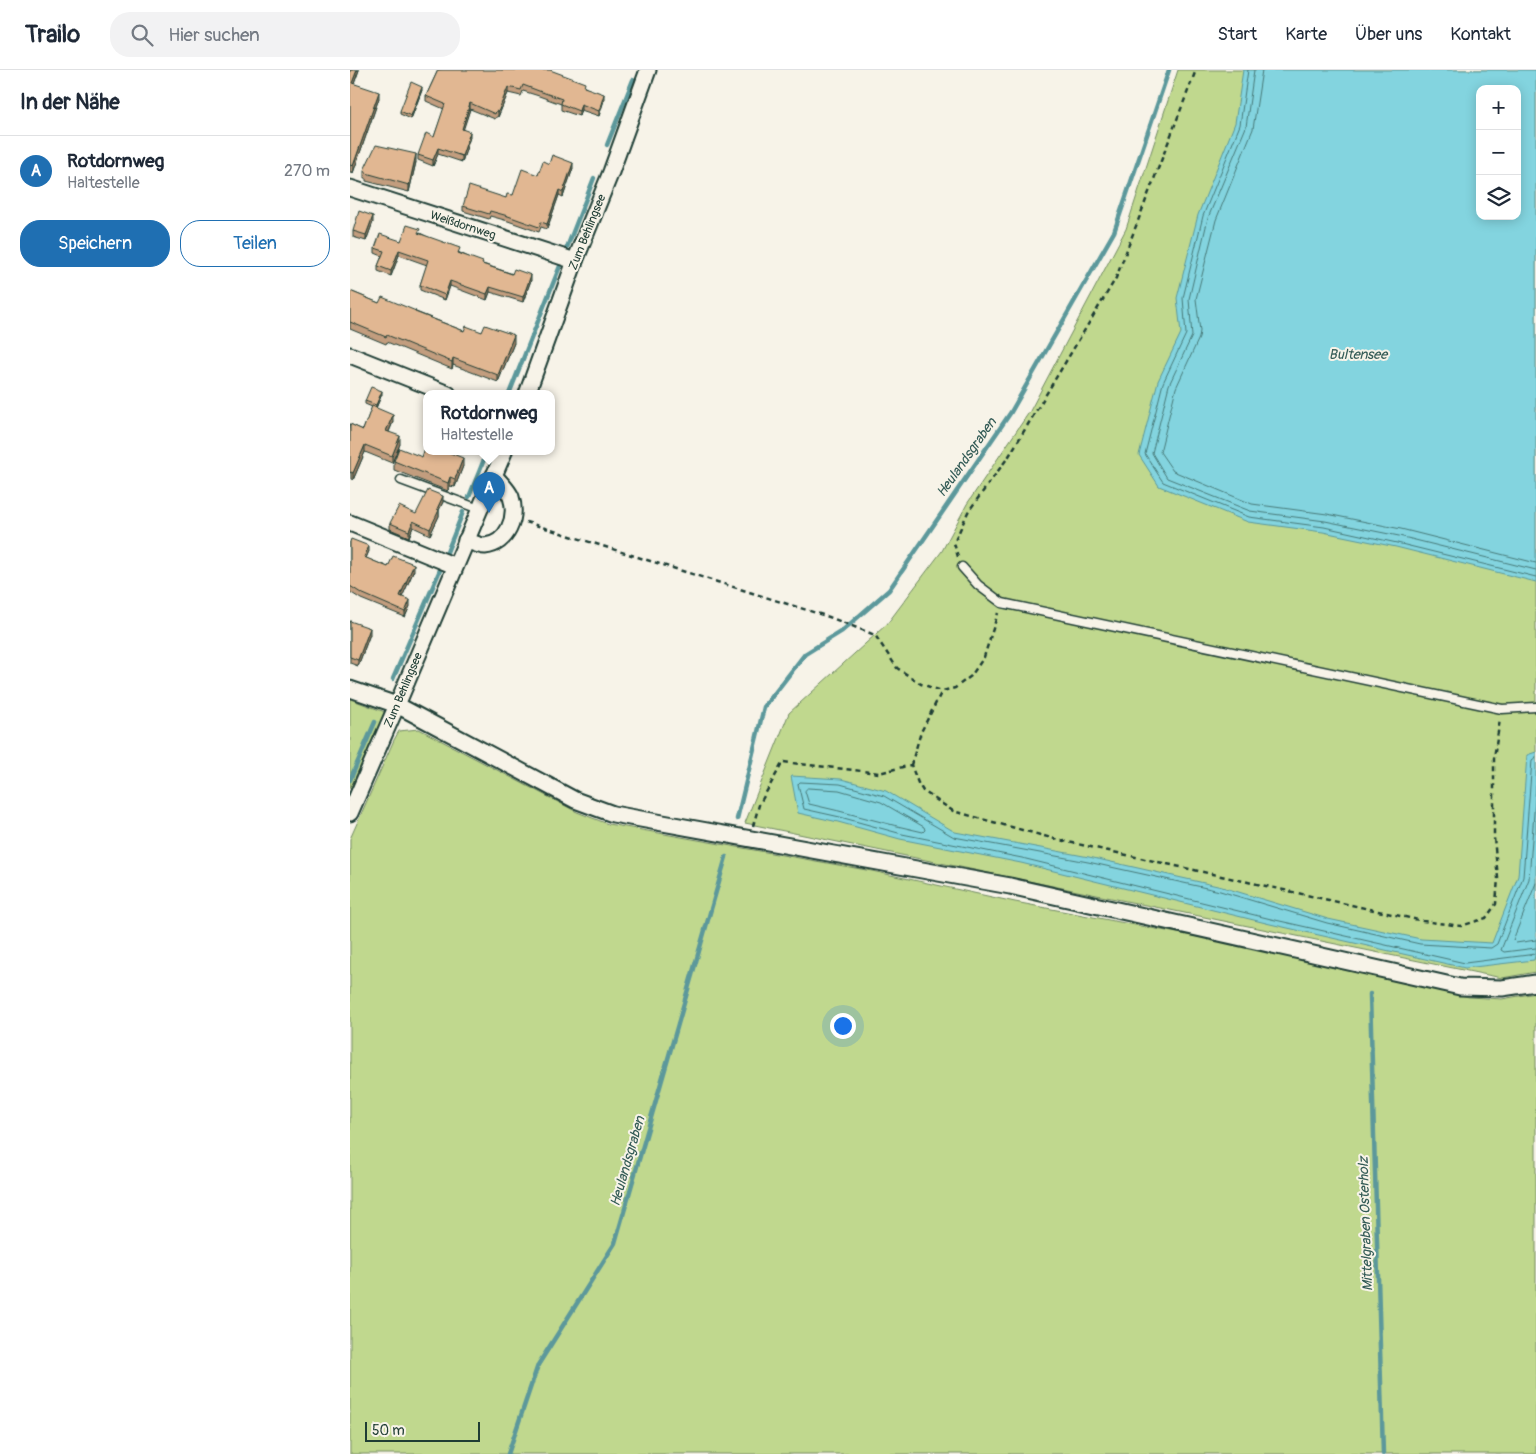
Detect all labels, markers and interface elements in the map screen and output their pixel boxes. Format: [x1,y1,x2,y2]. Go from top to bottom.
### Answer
search box [110,12,460,57]
text: Trailo [25,20,80,49]
icon: search [128,21,156,49]
text: Hier suchen [168,23,260,47]
text: Start [1217,23,1257,46]
text: Karte [1285,23,1327,46]
text: Über uns [1355,23,1422,46]
text: Kontakt [1450,23,1511,46]
map controls [1476,85,1521,220]
button: + [1476,85,1521,130]
text: In der Nähe [20,89,120,116]
button: − [1476,130,1521,175]
text: Rotdornweg [67,149,164,173]
text: A [31,161,41,181]
text: 270 m [284,161,330,181]
text: Haltestelle [67,173,140,193]
button: layers [1476,175,1521,220]
street label: Zum Behlingsee [565,192,609,272]
street label: Weißdornweg [428,208,498,243]
button: Speichern [20,220,170,267]
button: Teilen [180,220,330,267]
water label: Bultensee [1329,346,1389,363]
popup [423,390,555,455]
text: Rotdornweg [440,401,538,425]
water label: Heulandsgraben [933,414,1001,500]
text: Haltestelle [440,425,513,445]
pin: A [473,472,505,513]
street label: Zum Behlingsee [381,650,426,730]
your location [830,1013,856,1039]
water label: Heulandsgraben [607,1113,649,1208]
water label: Mittelgraben Osterholz [1355,1155,1376,1291]
scale bar [365,1419,480,1442]
text: 50 m [372,1422,405,1439]

